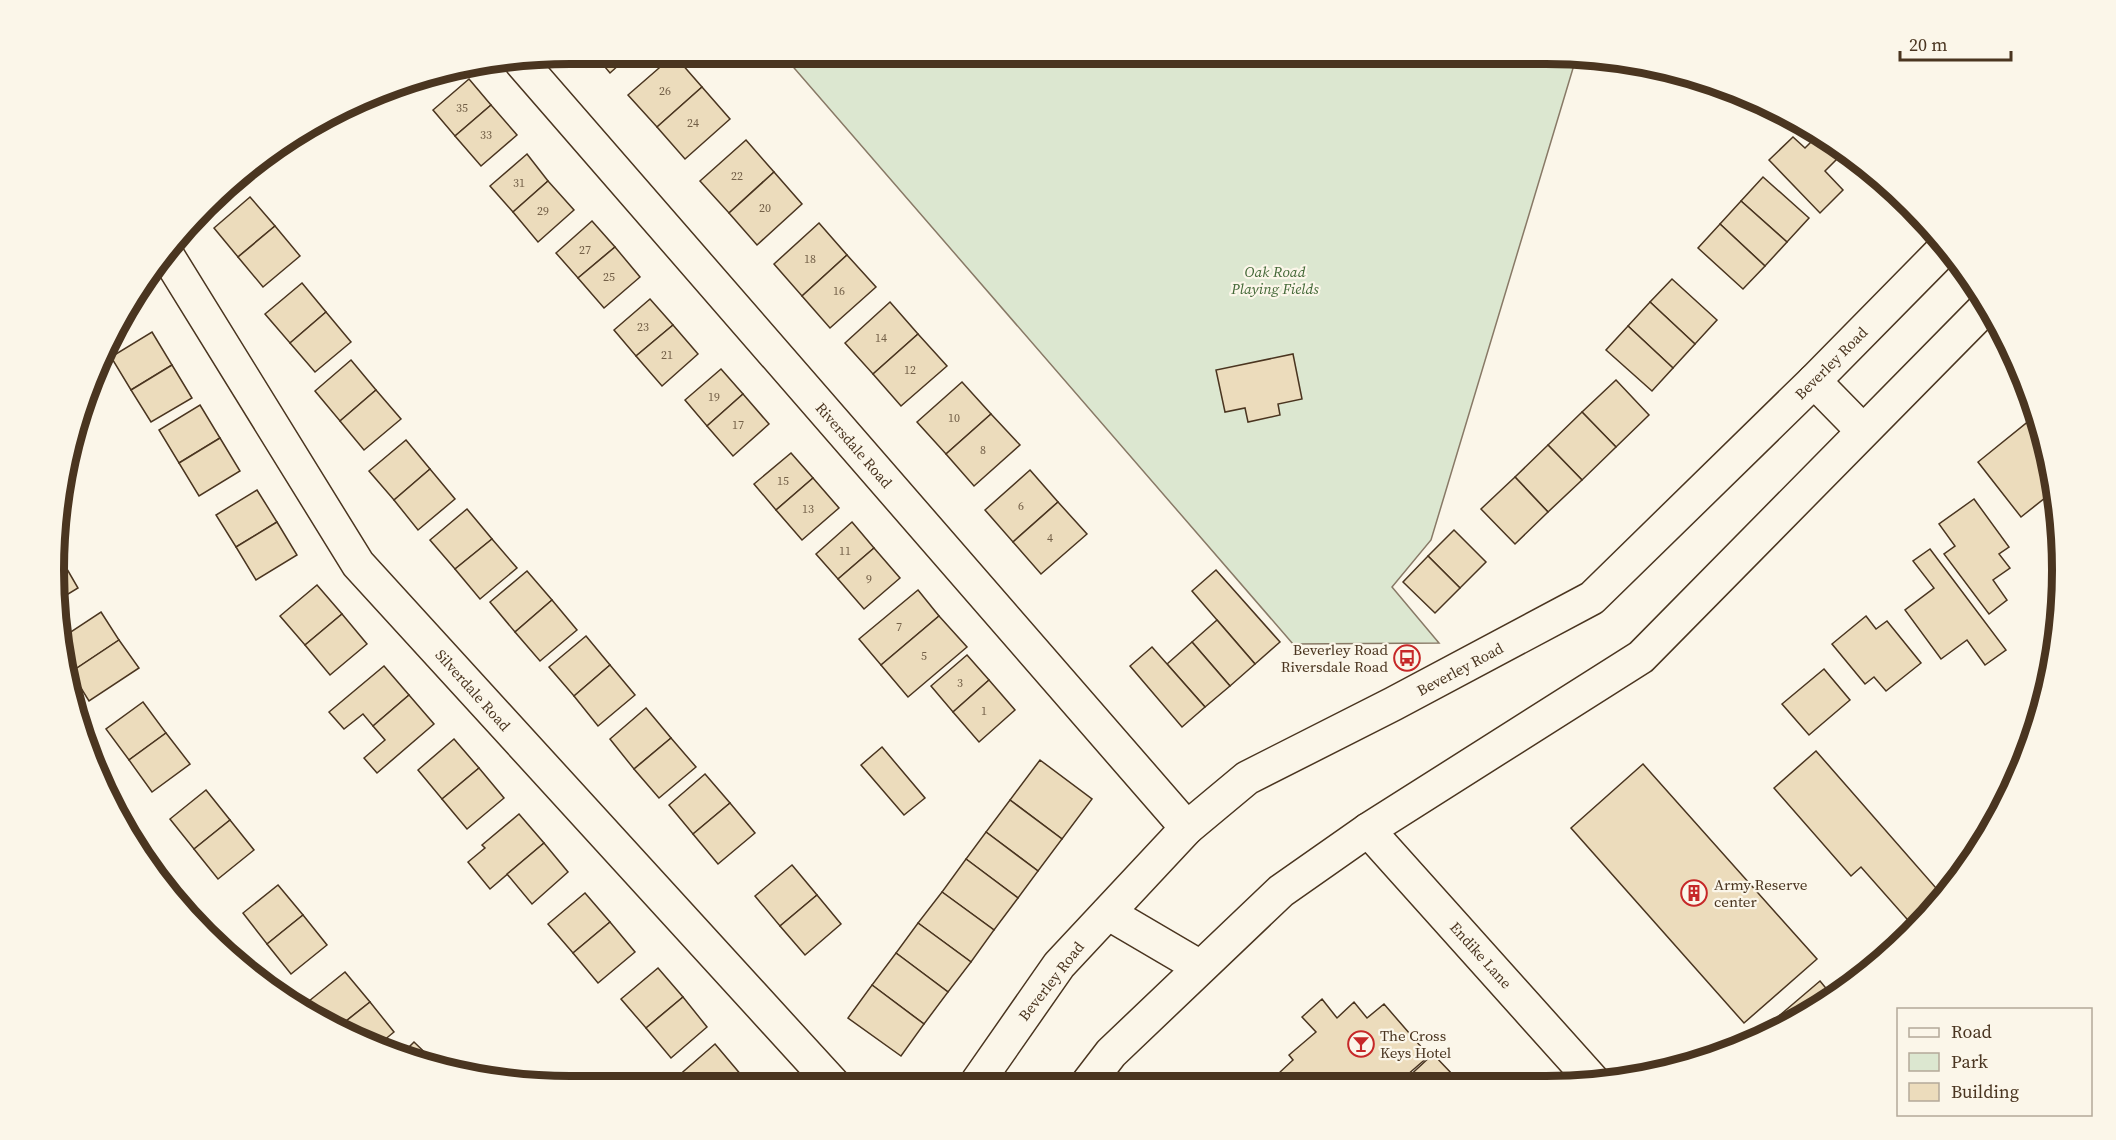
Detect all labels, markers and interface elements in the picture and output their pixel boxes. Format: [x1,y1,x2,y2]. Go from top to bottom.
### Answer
scale bar [1900,24,2011,62]
text: 20 m [1909,32,1947,57]
house number: 26 [659,83,671,99]
house number: 35 [456,100,468,116]
house number: 24 [687,115,699,131]
house number: 33 [480,127,492,143]
house number: 22 [731,168,743,184]
house number: 31 [513,175,525,191]
house number: 20 [759,200,771,216]
house number: 29 [537,203,549,219]
house number: 27 [579,242,591,258]
house number: 18 [804,251,816,267]
park label: Oak Road Playing Fields [1230,261,1319,299]
house number: 25 [603,269,615,285]
house number: 16 [833,283,845,299]
house number: 23 [637,319,649,335]
street label: Beverley Road [1790,322,1872,404]
house number: 14 [875,330,887,346]
house number: 21 [661,347,673,363]
house number: 12 [904,362,916,378]
house number: 19 [708,389,720,405]
street label: Riversdale Road [811,398,897,493]
house number: 10 [948,410,960,426]
house number: 17 [732,417,744,433]
house number: 8 [980,442,986,458]
house number: 15 [777,473,789,489]
house number: 6 [1018,498,1024,514]
house number: 13 [802,501,814,517]
house number: 4 [1047,530,1053,546]
house number: 11 [839,543,851,559]
house number: 9 [866,571,872,587]
house number: 7 [896,619,902,635]
street label: Beverley Road [1413,637,1507,701]
place label: Beverley Road Riversdale Road [1281,639,1388,677]
bus stop icon: Beverley Road Riversdale Road [1392,643,1422,673]
street label: Silverdale Road [431,645,516,736]
house number: 5 [921,648,927,664]
house number: 3 [957,675,963,691]
house number: 1 [981,703,987,719]
place label: Army Reserve center [1714,874,1808,912]
building icon: Army Reserve center [1679,878,1709,908]
street label: Endike Lane [1445,917,1517,993]
street label: Beverley Road [1013,937,1089,1025]
legend [1897,1008,2092,1116]
text: Road [1951,1019,1992,1044]
place label: The Cross Keys Hotel [1380,1025,1452,1063]
bar icon: The Cross Keys Hotel [1346,1029,1376,1059]
text: Park [1951,1049,1988,1074]
text: Building [1951,1079,2019,1104]

